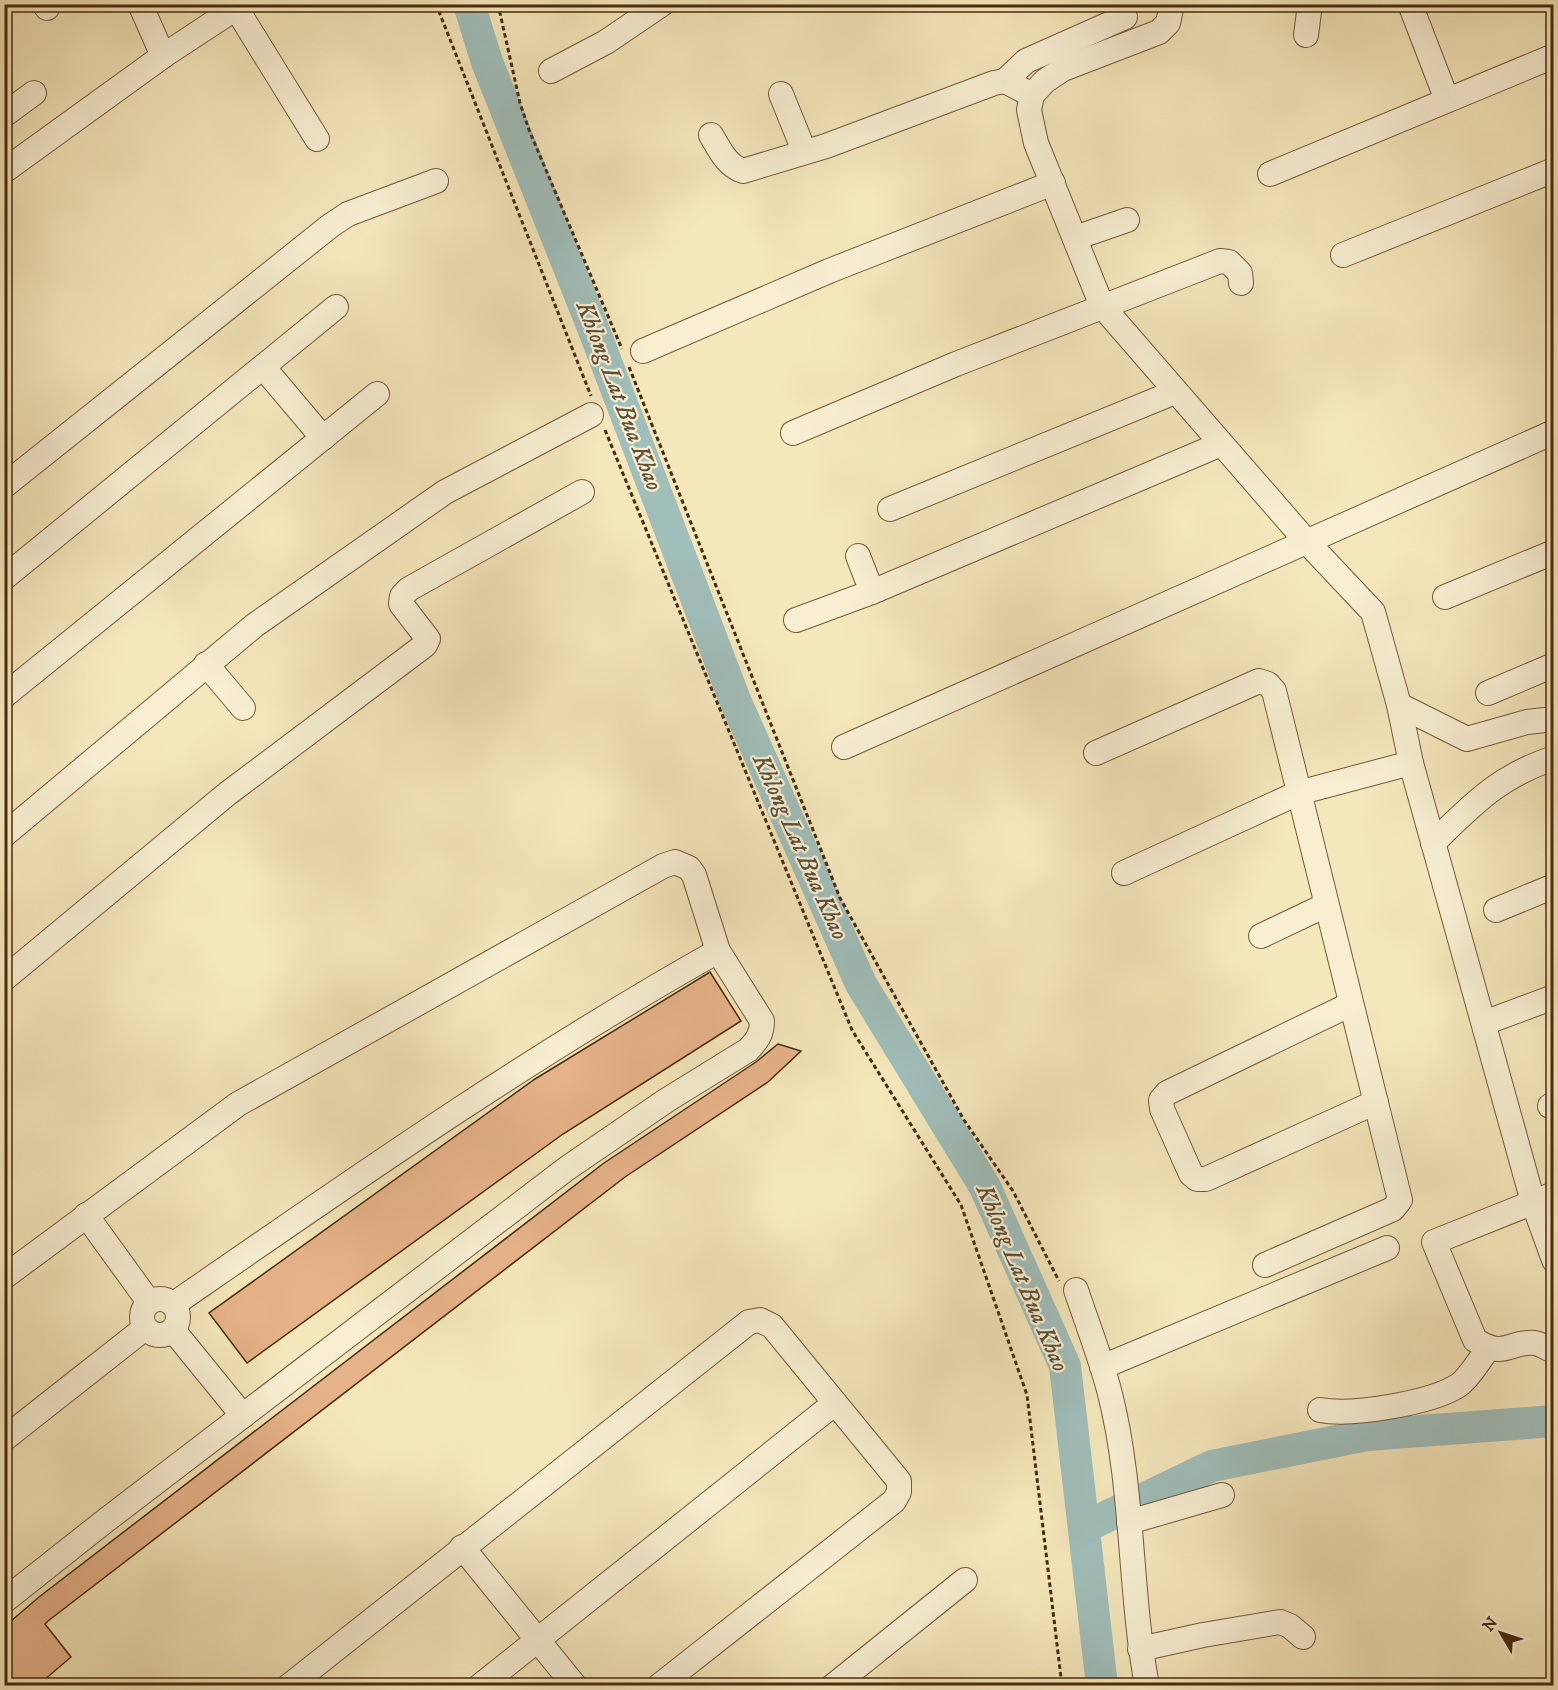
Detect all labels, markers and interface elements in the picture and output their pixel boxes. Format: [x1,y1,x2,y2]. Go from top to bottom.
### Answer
water label: Khlong Lat Bua Khao [569,296,669,495]
water label: Khlong Lat Bua Khao [745,748,855,945]
water label: Khlong Lat Bua Khao [969,1179,1075,1376]
north arrow [1471,1603,1531,1663]
text: N [1478,1613,1502,1636]

